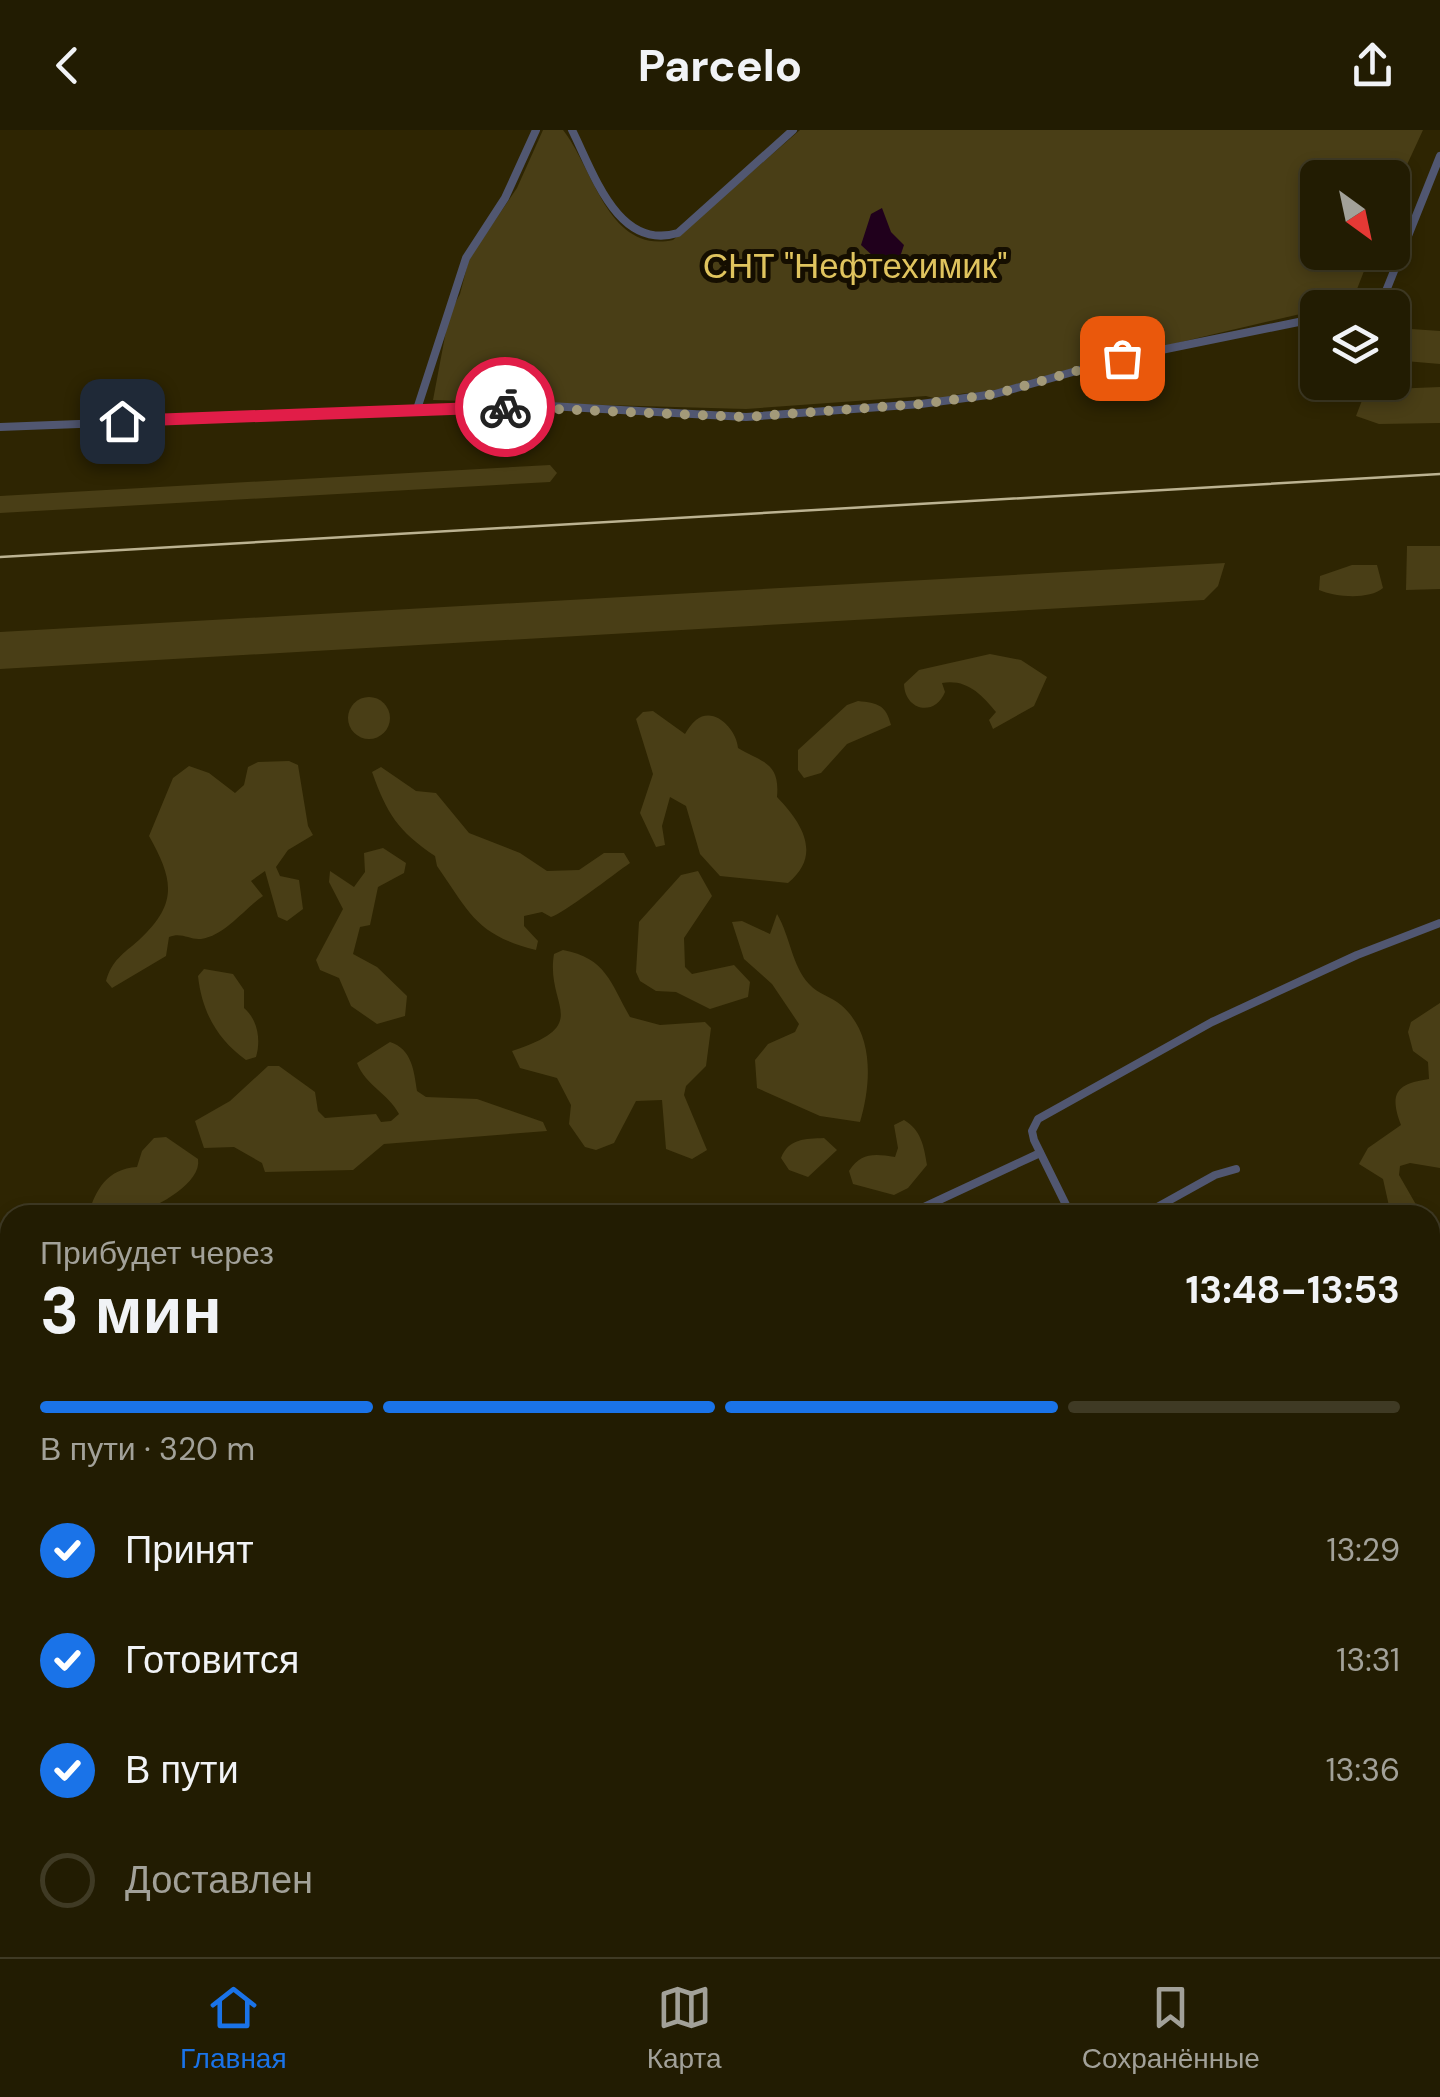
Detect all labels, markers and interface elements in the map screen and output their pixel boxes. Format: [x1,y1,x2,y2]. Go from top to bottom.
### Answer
text: Parcelo [638,36,802,95]
icon: back [40,38,95,93]
icon: share [1345,38,1400,93]
north arrow [1300,160,1410,270]
map controls [1300,160,1410,400]
park label: СНТ "Нефтехимик" [703,243,1007,289]
button: layers [1300,290,1410,400]
pin [1080,316,1165,401]
icon: bag [1095,331,1150,386]
courier [455,357,555,457]
pin [80,379,165,464]
icon: bike [478,380,533,435]
icon: home [95,394,150,449]
text: Прибудет через [40,1232,274,1274]
text: 13:48–13:53 [1185,1265,1400,1315]
text: 3 мин [40,1269,222,1353]
text: В пути · 320 m [40,1428,255,1470]
icon: check [40,1523,95,1578]
text: Принят [125,1525,254,1575]
text: 13:29 [1326,1529,1400,1571]
icon: check [40,1633,95,1688]
text: Готовится [125,1635,299,1685]
text: 13:31 [1336,1639,1400,1681]
icon: check [40,1743,95,1798]
text: В пути [125,1745,239,1795]
text: 13:36 [1326,1749,1400,1791]
text: Доставлен [125,1855,313,1905]
tab: Главная [180,1980,287,2077]
tab: Карта [647,1980,722,2077]
tab: Сохранённые [1082,1980,1260,2077]

